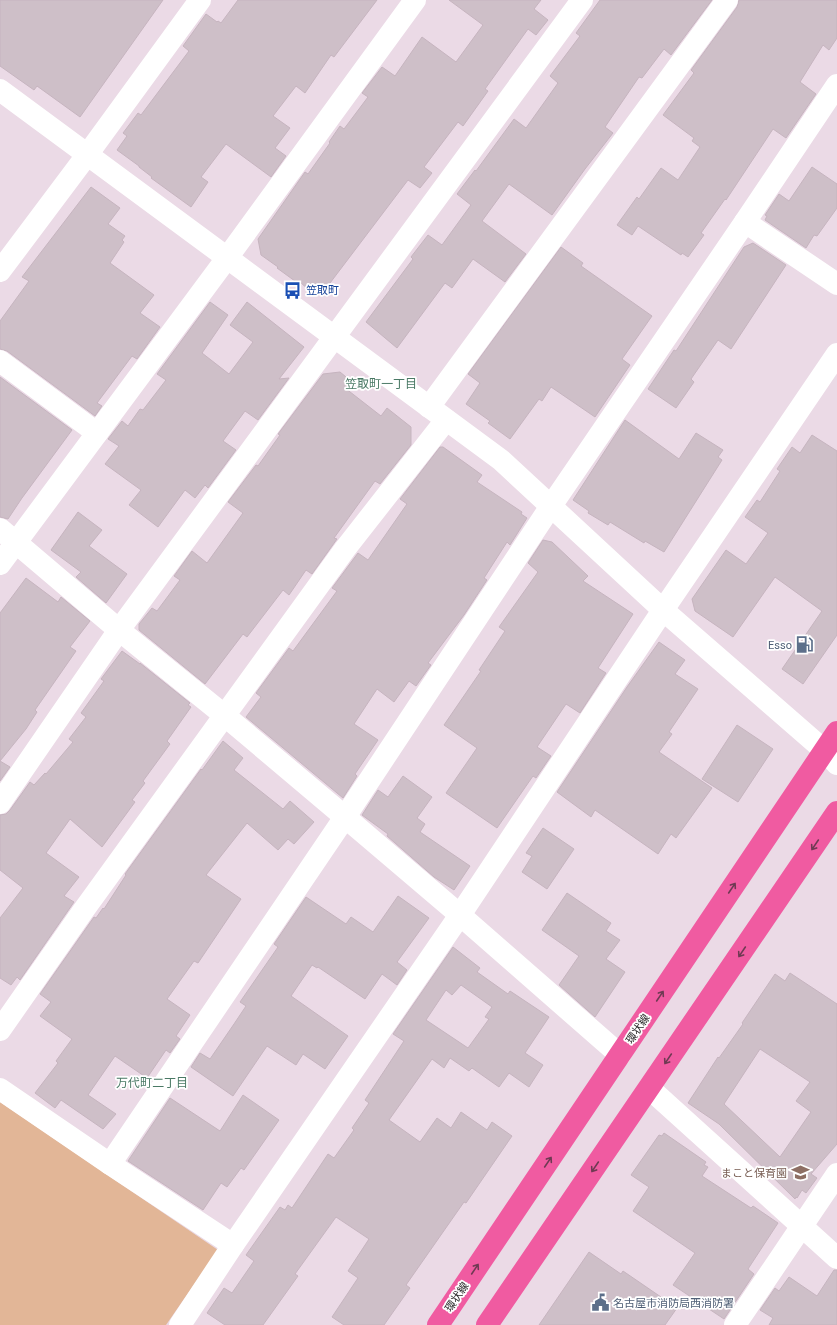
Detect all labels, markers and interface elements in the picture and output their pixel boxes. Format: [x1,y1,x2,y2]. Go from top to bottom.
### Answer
bus stop icon: 笠取町 [283,280,303,300]
place label: 笠取町 [306,284,339,297]
district label: 笠取町一丁目 [345,377,417,391]
fuel station icon: Esso [795,635,815,655]
place label: Esso [768,639,792,652]
one-way arrow [811,839,819,850]
one-way arrow [728,883,736,894]
one-way arrow [738,946,746,957]
one-way arrow [656,991,664,1002]
street label: 環状線 [623,1012,653,1046]
one-way arrow [664,1054,672,1065]
district label: 万代町二丁目 [116,1076,188,1090]
one-way arrow [544,1156,552,1167]
one-way arrow [591,1161,599,1172]
school or university icon: まこと保育園 [790,1163,810,1183]
place label: まこと保育園 [721,1167,787,1180]
one-way arrow [471,1264,479,1275]
street label: 環状線 [442,1280,472,1314]
public building icon: 名古屋市消防局西消防署 [590,1293,610,1313]
place label: 名古屋市消防局西消防署 [613,1297,734,1310]

